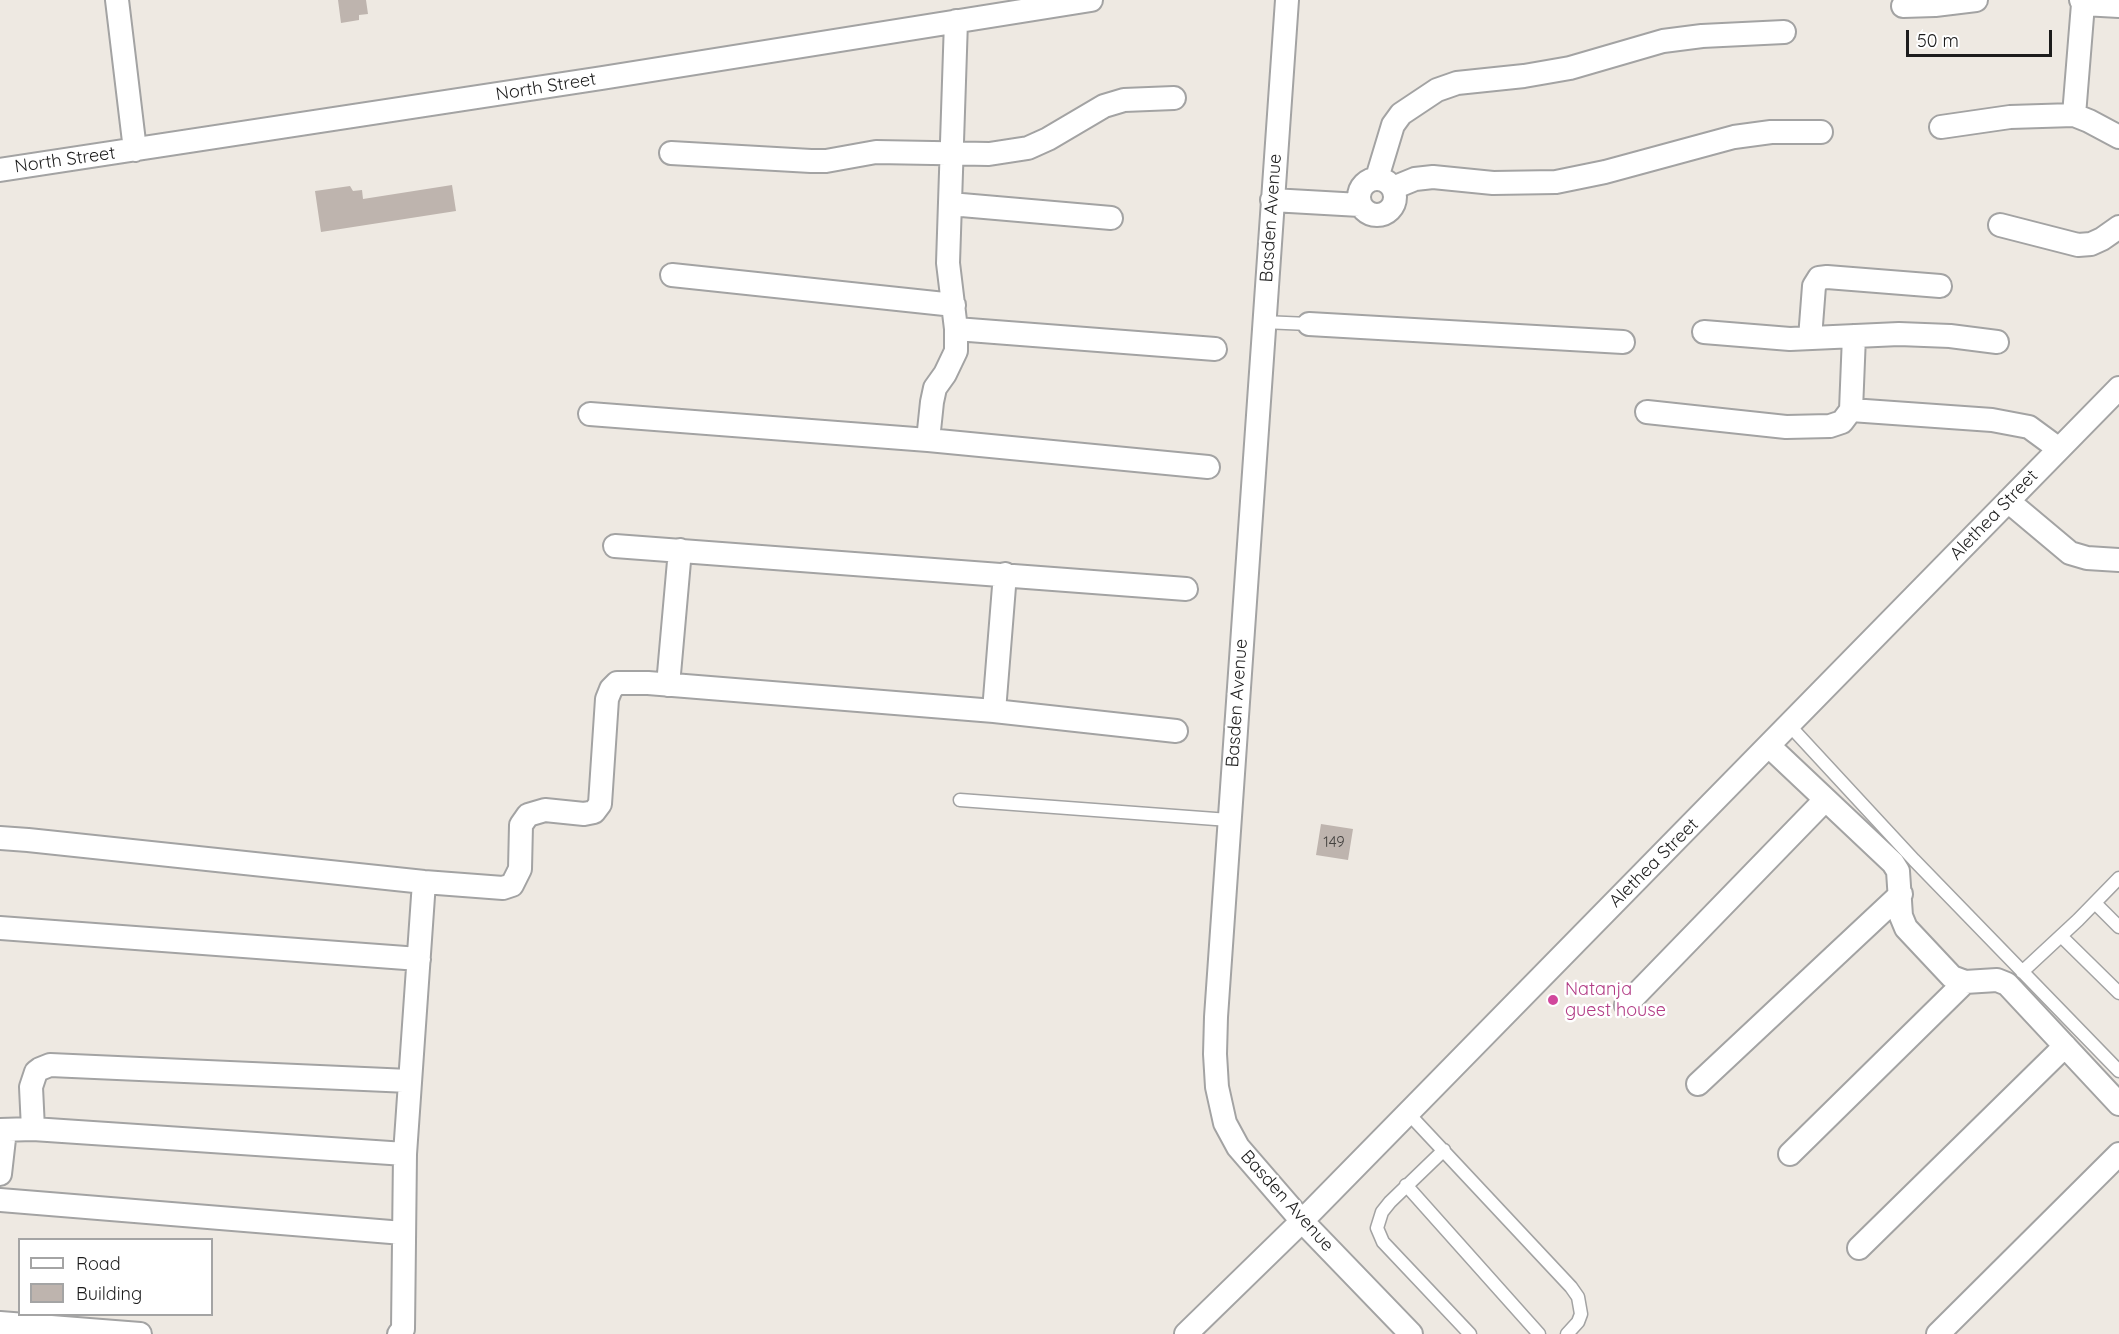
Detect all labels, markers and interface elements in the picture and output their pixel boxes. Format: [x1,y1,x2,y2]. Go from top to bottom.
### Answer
scale bar [1909,18,2054,56]
text: 50 m [1917,29,1959,52]
street label: North Street [494,68,598,106]
street label: North Street [13,142,117,178]
street label: Basden Avenue [1256,153,1286,283]
street label: Alethea Street [1945,465,2043,565]
street label: Basden Avenue [1222,638,1252,768]
street label: Alethea Street [1605,814,1703,912]
house number: 149 [1323,833,1345,851]
place label: Natanja guest house [1565,979,1666,1022]
marker: Natanja guest house [1546,993,1560,1007]
street label: Basden Avenue [1236,1146,1338,1256]
legend [18,1238,213,1316]
text: Road [76,1252,121,1275]
text: Building [76,1282,142,1305]

